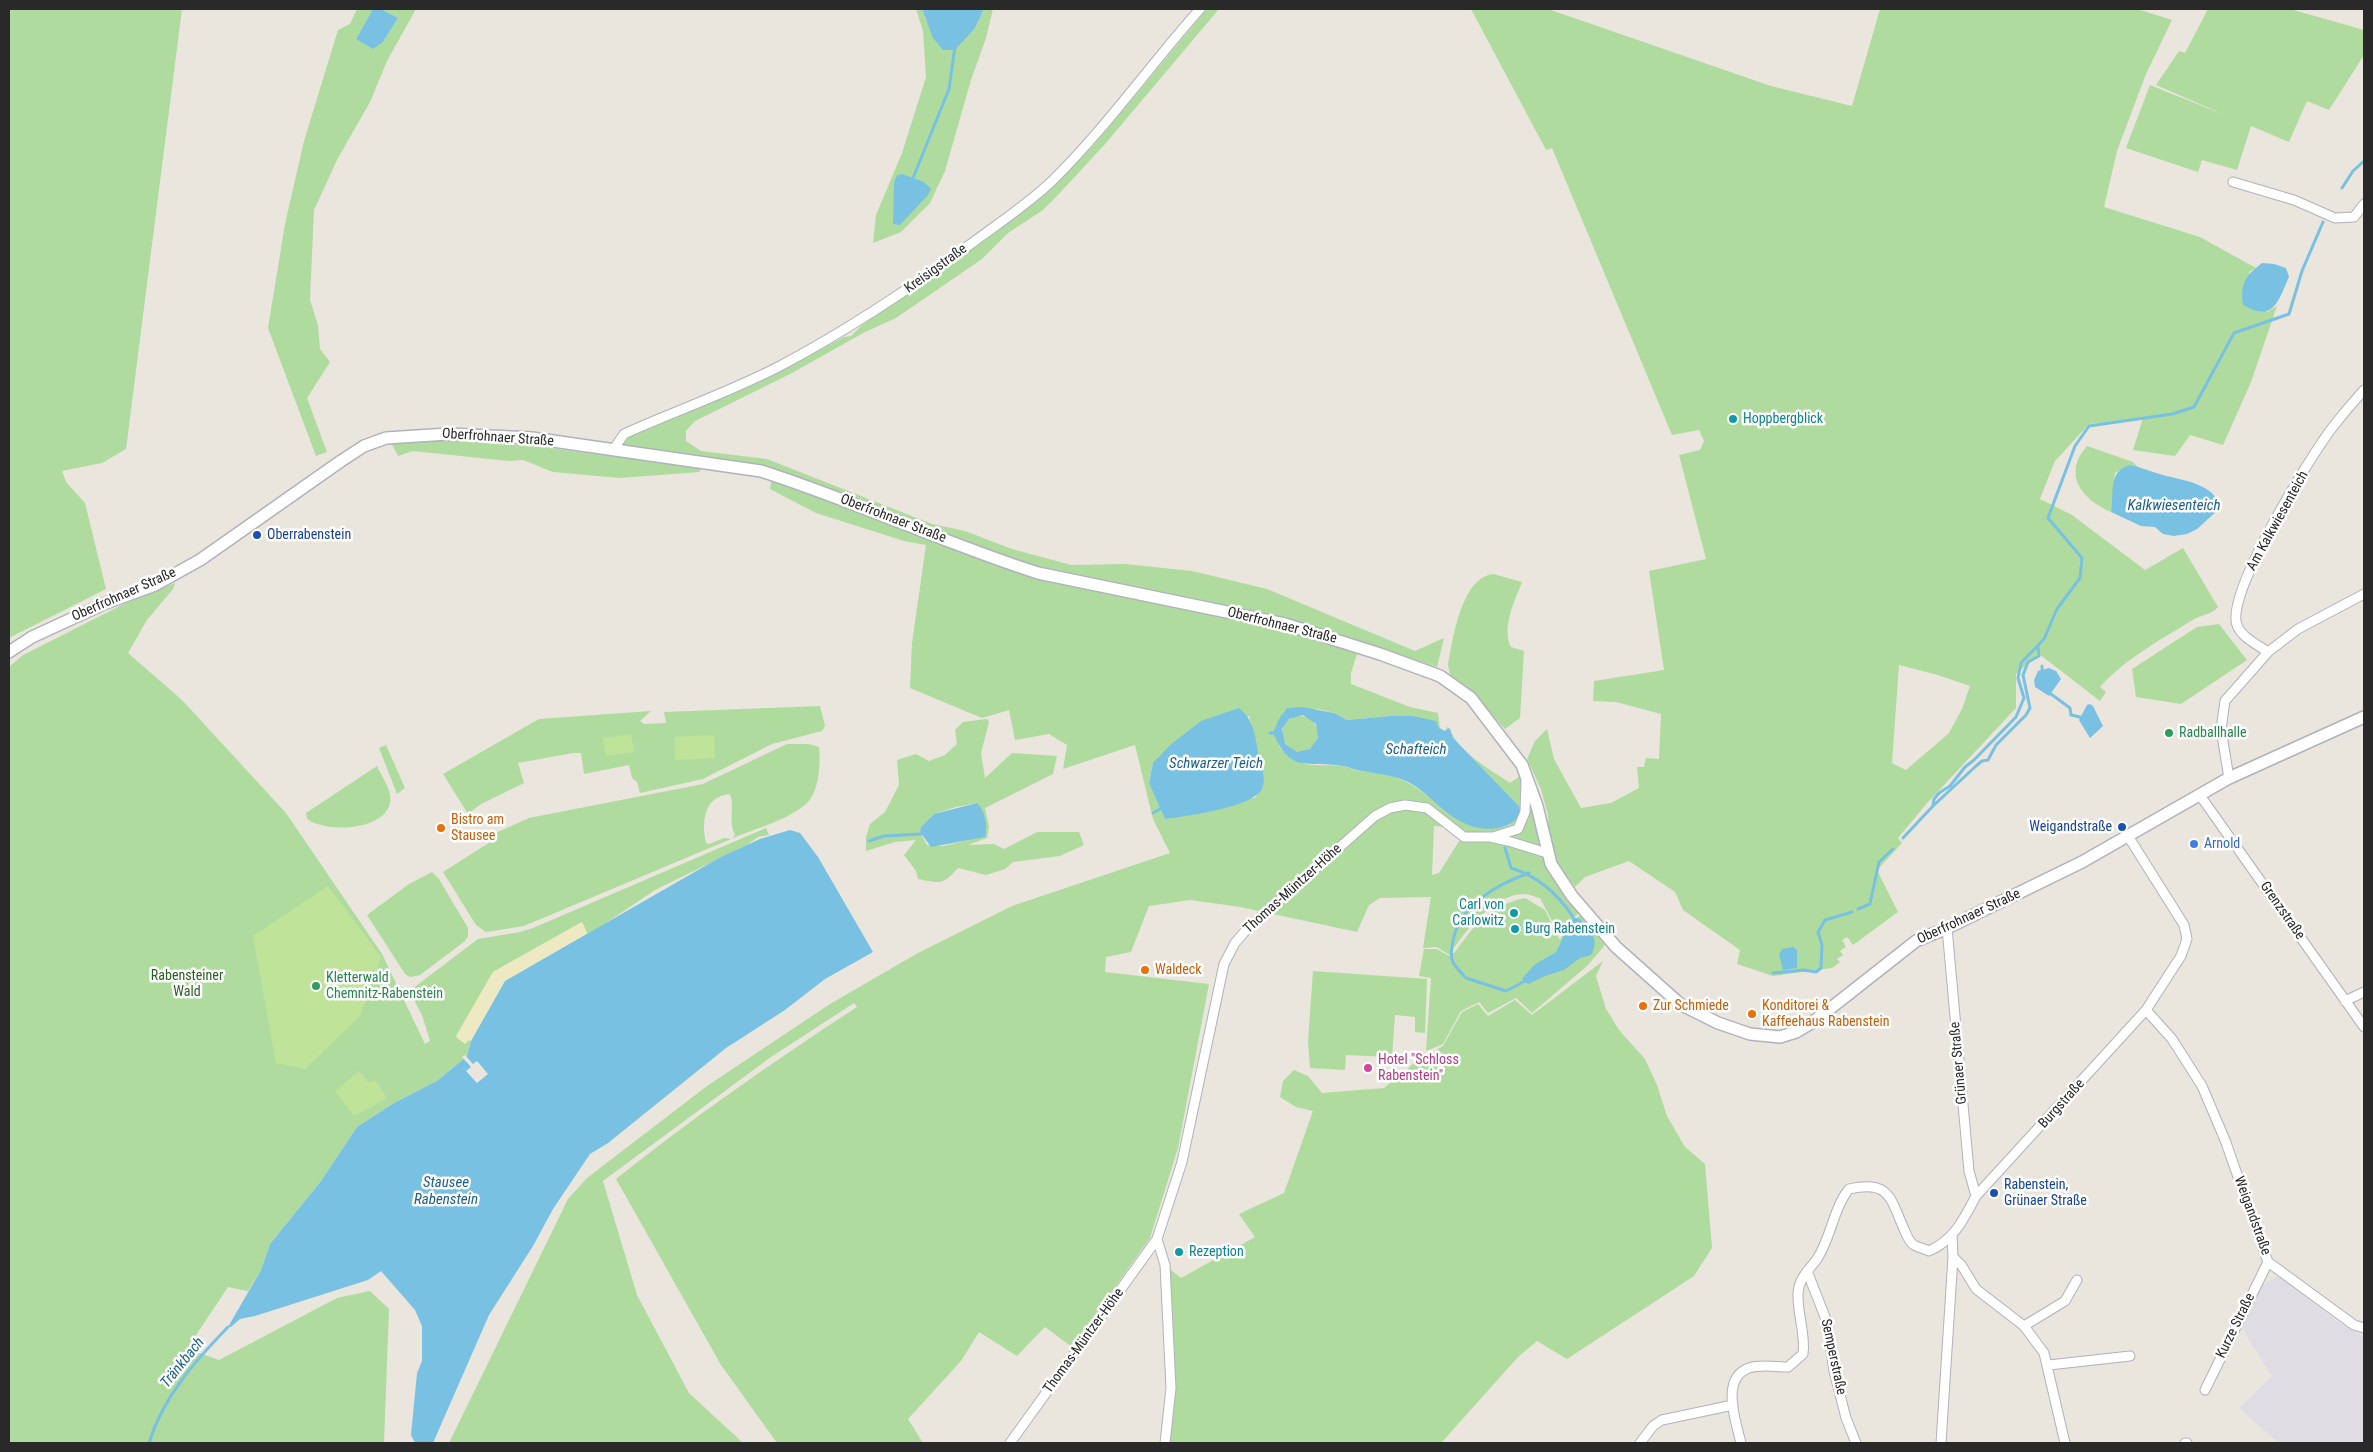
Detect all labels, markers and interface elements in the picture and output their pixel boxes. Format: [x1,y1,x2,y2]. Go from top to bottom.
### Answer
street label: Kreisigstraße [901,241,971,297]
place label: Hoppbergblick [1743,411,1823,427]
marker: Hoppbergblick [1727,413,1739,425]
street label: Oberfrohnaer Straße [442,426,554,450]
street label: Am Kalkwiesenteich [2244,468,2312,574]
street label: Oberfrohnaer Straße [838,491,948,547]
water label: Kalkwiesenteich [2127,497,2221,515]
place label: Oberrabenstein [267,527,351,543]
marker: Oberrabenstein [251,529,263,541]
street label: Oberfrohnaer Straße [69,565,179,625]
street label: Oberfrohnaer Straße [1226,604,1338,648]
place label: Radballhalle [2179,725,2247,741]
marker: Radballhalle [2163,727,2175,739]
water label: Schafteich [1385,741,1447,759]
water label: Schwarzer Teich [1169,755,1263,773]
place label: Bistro am Stausee [451,812,504,844]
place label: Weigandstraße [2029,819,2112,835]
marker: Weigandstraße [2116,821,2128,833]
marker: Bistro am Stausee [435,822,447,834]
place label: Arnold [2204,836,2240,852]
marker: Arnold [2188,838,2200,850]
street label: Thomas-Müntzer-Höhe [1241,841,1345,937]
street label: Grenzstraße [2256,879,2308,943]
street label: Oberfrohnaer Straße [1915,886,2023,948]
place label: Carl von Carlowitz [1452,897,1504,930]
marker: Carl von Carlowitz [1508,907,1520,919]
place label: Burg Rabenstein [1525,921,1615,937]
marker: Burg Rabenstein [1509,923,1521,935]
place label: Waldeck [1155,962,1202,978]
marker: Waldeck [1139,964,1151,976]
park label: Rabensteiner Wald [151,968,223,1000]
place label: Kletterwald Chemnitz-Rabenstein [326,970,443,1002]
marker: Kletterwald Chemnitz-Rabenstein [310,980,322,992]
place label: Zur Schmiede [1653,998,1729,1014]
place label: Konditorei & Kaffeehaus Rabenstein [1762,998,1889,1030]
marker: Zur Schmiede [1637,1000,1649,1012]
marker: Konditorei & Kaffeehaus Rabenstein [1746,1008,1758,1020]
street label: Grünaer Straße [1947,1021,1971,1105]
place label: Hotel "Schloss Rabenstein" [1378,1052,1459,1084]
marker: Hotel "Schloss Rabenstein" [1362,1062,1374,1074]
street label: Burgstraße [2036,1076,2088,1132]
water label: Stausee Rabenstein [414,1174,478,1209]
street label: Weigandstraße [2230,1174,2274,1258]
place label: Rabenstein, Grünaer Straße [2004,1177,2087,1210]
marker: Rabenstein, Grünaer Straße [1988,1187,2000,1199]
place label: Rezeption [1189,1244,1244,1260]
marker: Rezeption [1173,1246,1185,1258]
street label: Thomas-Müntzer-Höhe [1040,1285,1128,1397]
street label: Kurze Straße [2213,1291,2259,1361]
street label: Semperstraße [1817,1318,1849,1396]
water label: Tränkbach [157,1334,209,1392]

